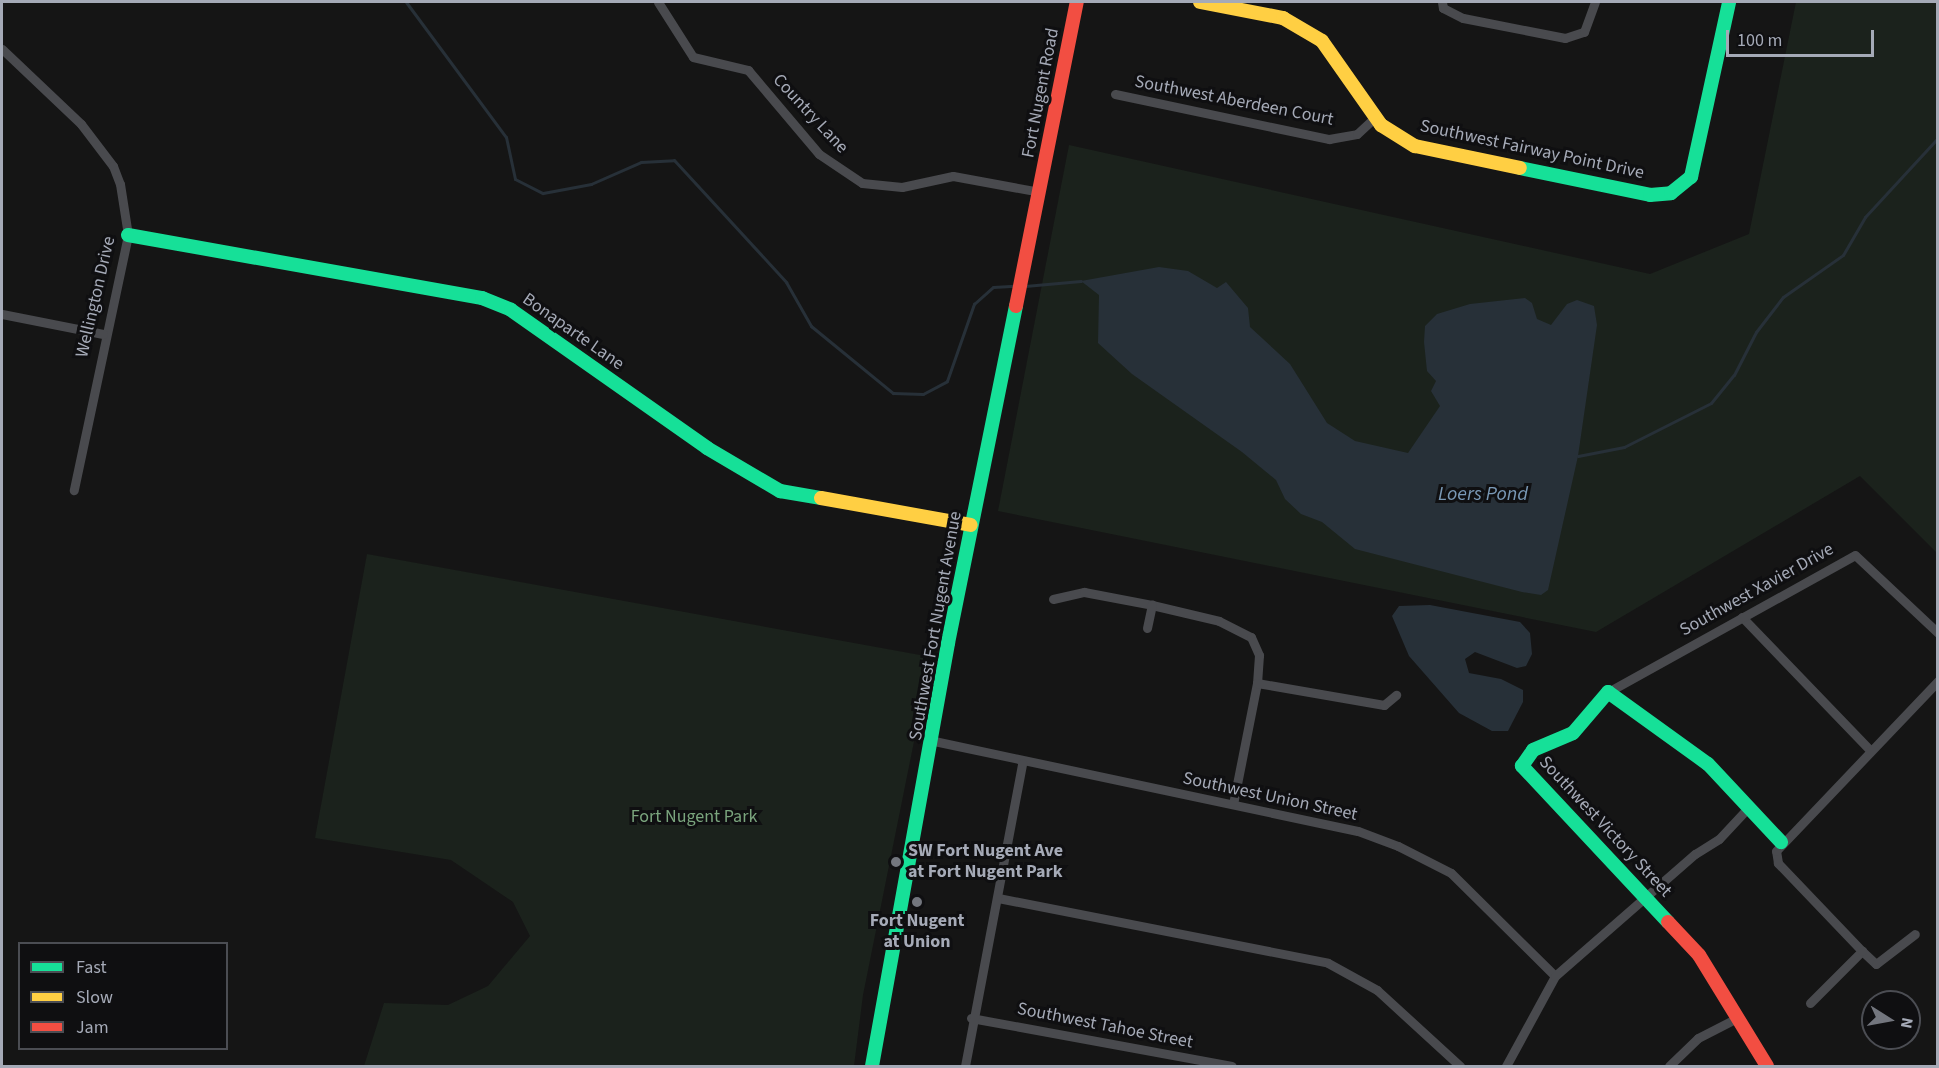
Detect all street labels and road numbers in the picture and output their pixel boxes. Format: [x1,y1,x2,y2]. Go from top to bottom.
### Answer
street label: Fort Nugent Road [1018,26,1064,160]
street label: Country Lane [768,70,852,158]
street label: Southwest Aberdeen Court [1133,71,1335,131]
street label: Southwest Fairway Point Drive [1418,116,1646,184]
street label: Wellington Drive [72,234,120,360]
street label: Bonaparte Lane [518,289,628,375]
street label: Southwest Fort Nugent Avenue [905,510,967,742]
street label: Southwest Xavier Drive [1676,539,1838,641]
street label: Southwest Victory Street [1534,752,1676,902]
street label: Southwest Union Street [1181,768,1359,826]
street label: Southwest Tahoe Street [1015,998,1195,1054]

